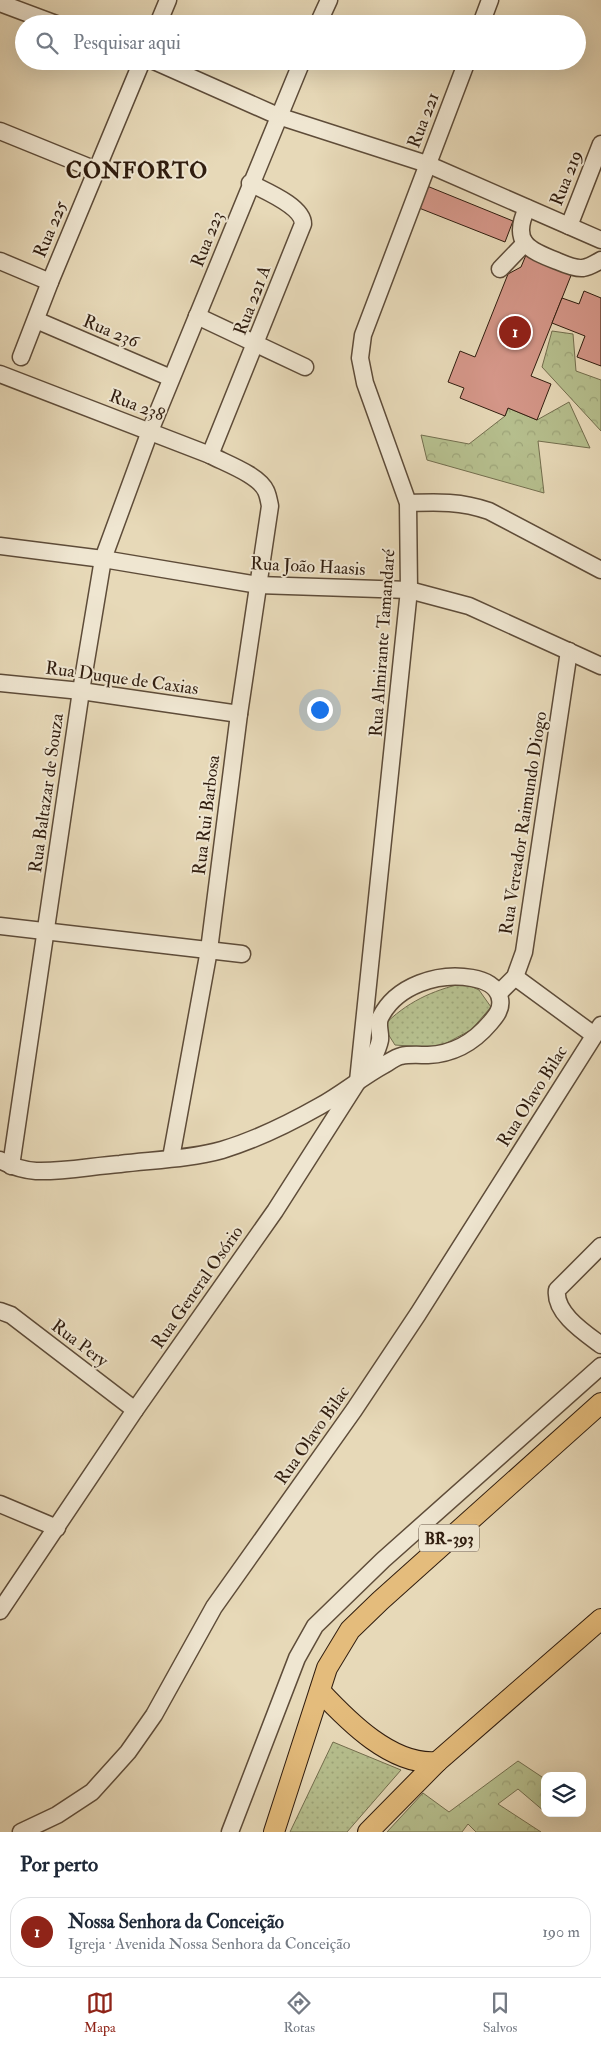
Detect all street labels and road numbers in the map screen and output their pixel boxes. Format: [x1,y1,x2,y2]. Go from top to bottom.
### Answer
street label: Rua 221 [402,89,445,151]
street label: Rua 219 [545,147,588,209]
street label: Rua 225 [28,197,73,261]
street label: Rua 223 [186,208,229,271]
street label: Rua 221 A [229,261,277,338]
street label: Rua 236 [79,309,143,354]
street label: Rua 238 [106,384,168,427]
street label: Rua Almirante Tamandaré [364,548,401,738]
street label: Rua João Haasis [250,552,366,581]
street label: Rua Duque de Caxias [44,656,200,701]
street label: Rua Vereador Raimundo Diogo [494,709,553,936]
street label: Rua Baltazar de Souza [24,711,69,874]
street label: Rua Rui Barbosa [188,753,225,876]
street label: Rua Olavo Bilac [492,1041,573,1151]
street label: Rua General Osório [146,1221,249,1353]
street label: Rua Pery [47,1315,114,1373]
street label: Rua Olavo Bilac [270,1381,355,1489]
road number: BR-393 [419,1525,479,1552]

